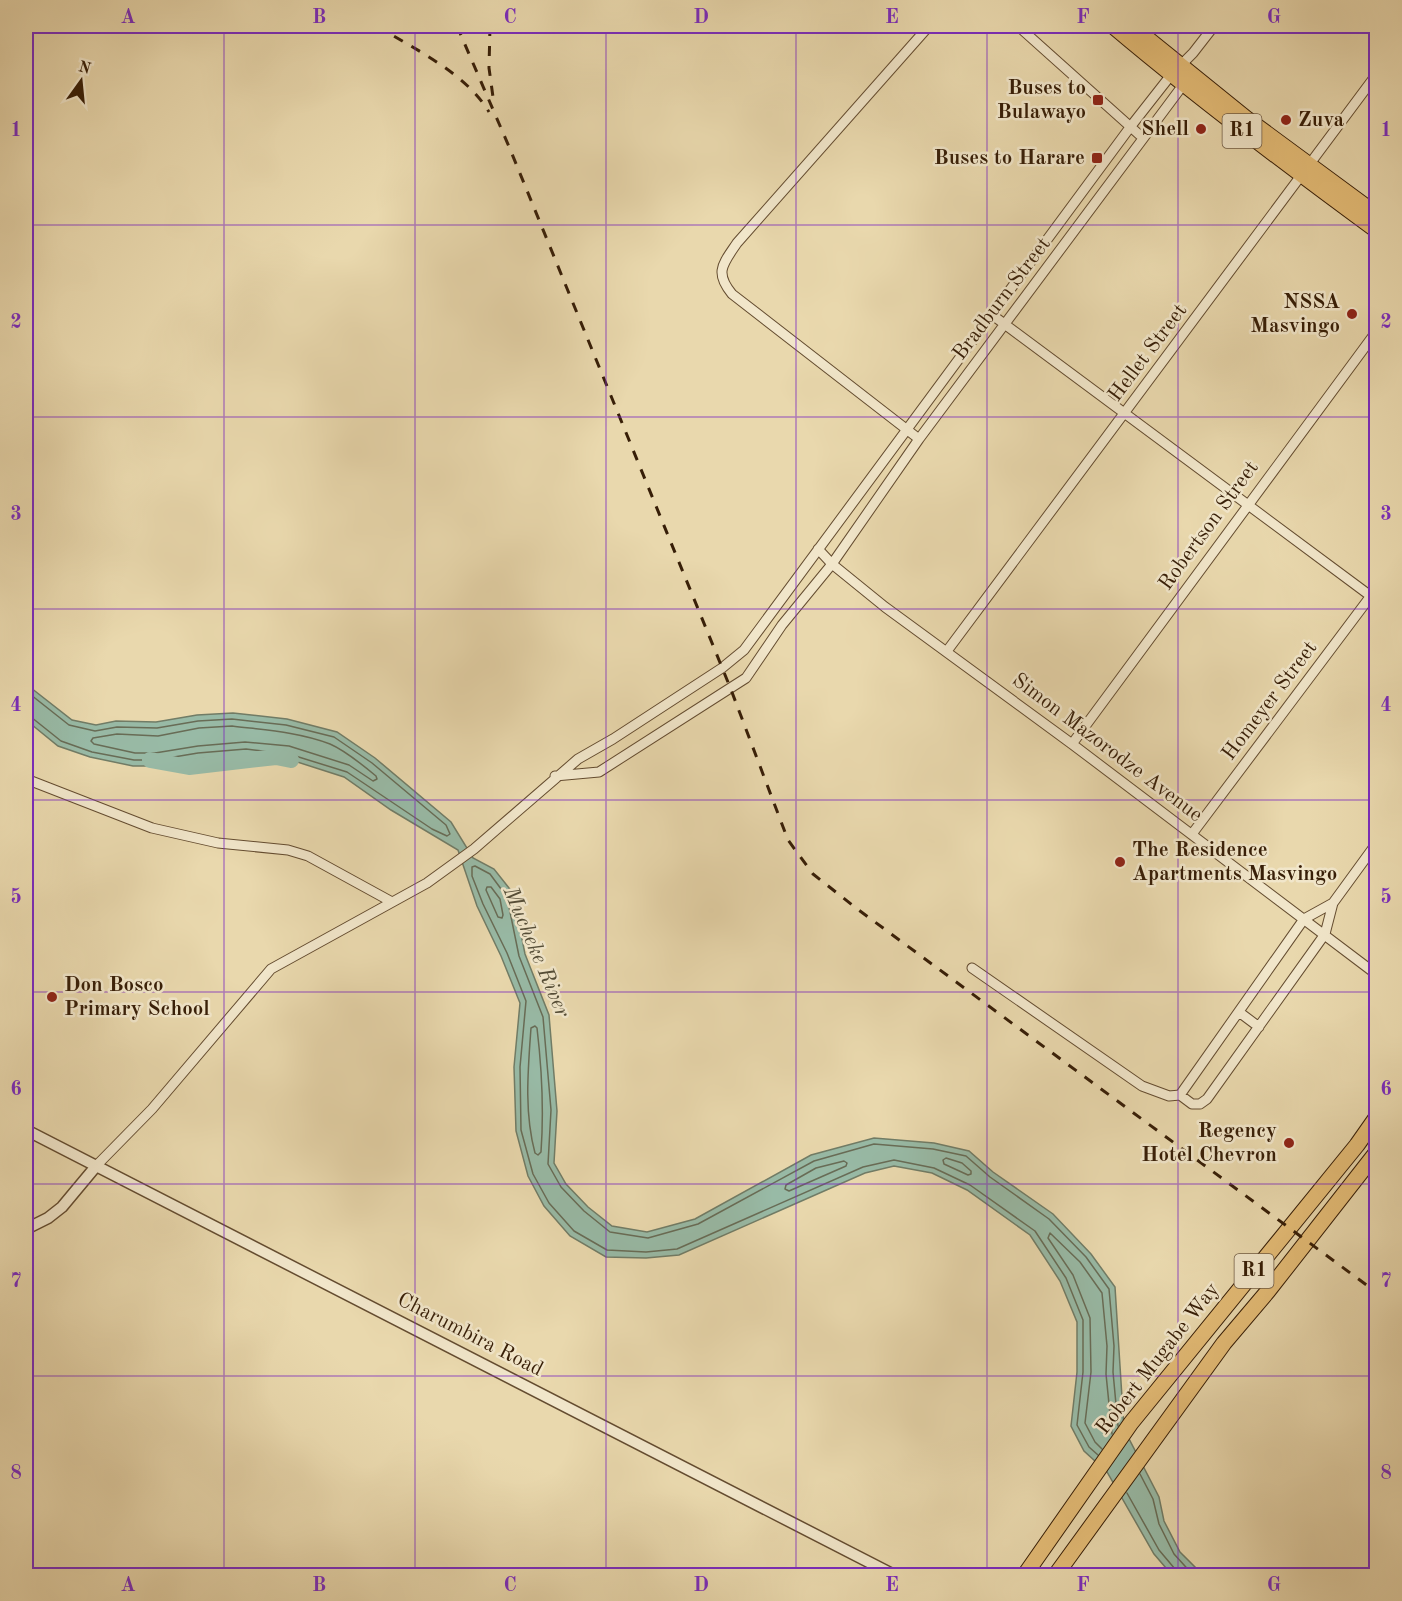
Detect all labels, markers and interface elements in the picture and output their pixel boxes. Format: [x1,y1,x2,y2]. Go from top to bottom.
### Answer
text: A [120,8,136,28]
text: B [312,8,326,28]
text: C [503,8,517,28]
text: D [693,8,709,28]
text: E [885,8,899,28]
text: F [1076,8,1090,28]
text: G [1267,8,1281,28]
north arrow [51,51,111,111]
text: N [76,59,93,78]
place label: Buses to Bulawayo [997,78,1086,123]
marker: Buses to Bulawayo [1091,93,1105,107]
place label: Zuva [1298,110,1344,131]
marker: Zuva [1279,113,1293,127]
road number: R1 [1222,114,1262,148]
place label: Shell [1141,119,1189,140]
text: 1 [10,121,22,141]
text: 1 [1380,121,1392,141]
marker: Shell [1194,122,1208,136]
place label: Buses to Harare [934,148,1085,169]
marker: Buses to Harare [1090,151,1104,165]
street label: Bradburn Street [949,234,1055,364]
place label: NSSA Masvingo [1250,292,1340,337]
street label: Hellet Street [1105,300,1191,406]
marker: NSSA Masvingo [1345,307,1359,321]
text: 2 [10,313,22,333]
text: 2 [1380,313,1392,333]
street label: Robertson Street [1155,457,1263,595]
text: 3 [10,505,22,525]
text: 3 [1380,505,1392,525]
street label: Homeyer Street [1219,637,1321,765]
street label: Simon Mazorodze Avenue [1008,670,1206,826]
text: 4 [10,696,22,716]
text: 4 [1380,696,1392,716]
place label: The Residence Apartments Masvingo [1132,840,1337,885]
marker: The Residence Apartments Masvingo [1113,855,1127,869]
water label: Mucheke River [498,882,574,1021]
text: 5 [10,887,22,908]
text: 5 [1380,887,1392,908]
place label: Don Bosco Primary School [64,975,210,1020]
marker: Don Bosco Primary School [45,990,59,1004]
text: 6 [10,1080,22,1100]
text: 6 [1380,1080,1392,1100]
place label: Regency Hotel Chevron [1141,1121,1277,1166]
marker: Regency Hotel Chevron [1282,1136,1296,1150]
road number: R1 [1234,1254,1274,1288]
text: 7 [10,1272,22,1292]
text: 7 [1380,1272,1392,1292]
street label: Robert Mugabe Way [1092,1279,1224,1439]
street label: Charumbira Road [394,1289,546,1381]
text: 8 [10,1464,22,1484]
text: 8 [1380,1464,1392,1484]
text: A [120,1576,136,1596]
text: B [312,1576,326,1596]
text: C [503,1576,517,1596]
text: D [693,1576,709,1596]
text: E [885,1576,899,1596]
text: F [1076,1576,1090,1596]
text: G [1267,1576,1281,1596]

